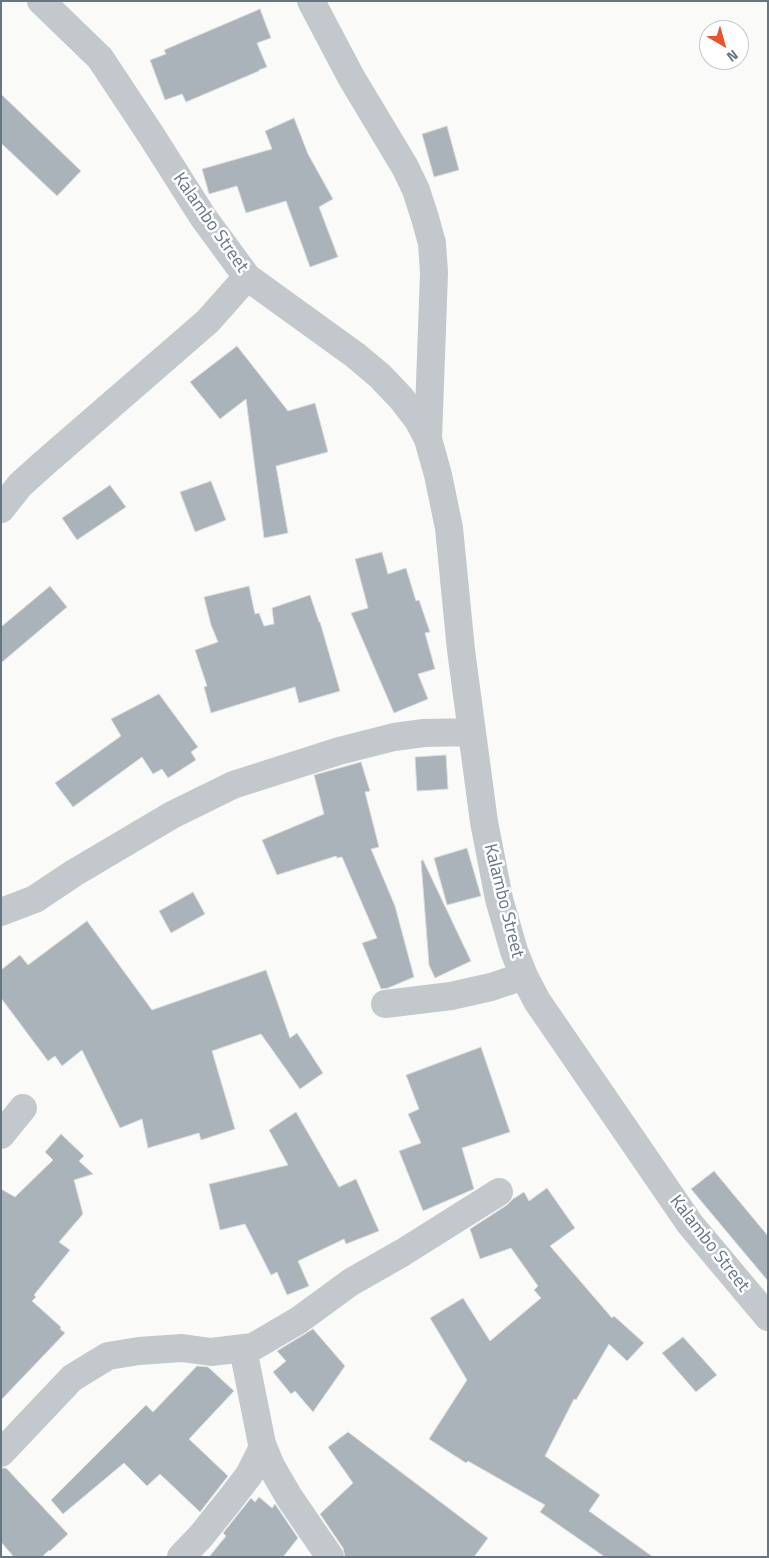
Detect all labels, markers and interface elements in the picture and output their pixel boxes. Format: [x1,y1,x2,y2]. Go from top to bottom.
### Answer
north arrow [699,20,749,70]
text: N [723,45,743,68]
street label: Kalambo Street [168,169,252,277]
street label: Kalambo Street [478,842,528,960]
street label: Kalambo Street [665,1191,753,1297]

